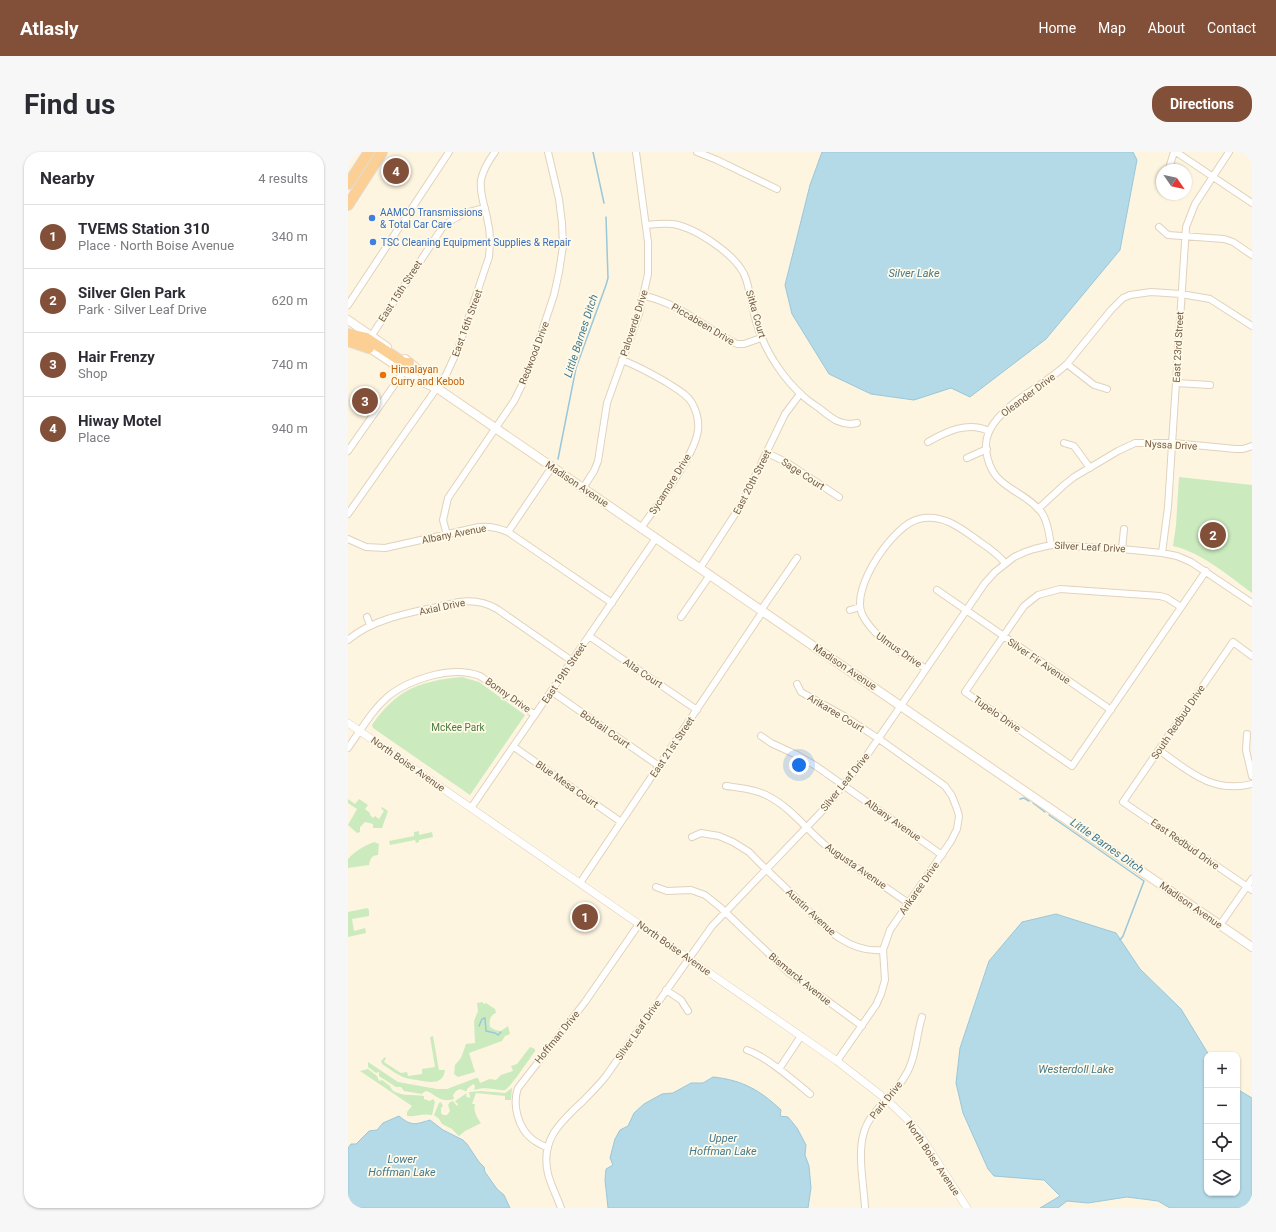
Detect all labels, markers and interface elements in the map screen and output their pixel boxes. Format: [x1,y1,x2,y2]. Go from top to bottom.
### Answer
text: Atlasly [20,17,79,40]
text: Home [1038,20,1076,36]
text: Map [1098,20,1126,36]
text: About [1148,20,1185,36]
text: Contact [1207,20,1256,36]
button: Directions [1152,86,1252,122]
text: Find us [24,88,115,121]
pin: 4 [383,156,409,186]
north arrow [1156,164,1192,200]
text: Nearby [40,168,95,188]
text: 4 results [258,171,308,186]
place label: AAMCO Transmissions & Total Car Care [380,207,483,230]
marker: AAMCO Transmissions & Total Car Care [367,213,377,223]
text: TVEMS Station 310 [78,220,210,238]
text: 1 [49,229,57,244]
text: 340 m [271,229,308,244]
marker: TSC Cleaning Equipment Supplies & Repair [368,237,378,247]
place label: TSC Cleaning Equipment Supplies & Repair [381,237,571,248]
text: Place · North Boise Avenue [78,238,234,253]
street label: East 15th Street [376,258,424,324]
water label: Silver Lake [888,267,940,280]
text: Silver Glen Park [78,284,186,302]
street label: East 16th Street [450,288,484,358]
street label: Paloverde Drive [618,288,650,358]
street label: Sitka Court [744,289,768,339]
text: 2 [49,293,57,308]
text: 620 m [271,293,308,308]
water label: Little Barnes Ditch [561,293,601,379]
street label: Piccabeen Drive [670,301,736,347]
text: Park · Silver Leaf Drive [78,302,207,317]
street label: East 23rd Street [1171,311,1185,383]
street label: Redwood Drive [517,320,551,386]
text: Hair Frenzy [78,348,155,366]
text: 3 [49,357,57,372]
text: 740 m [271,357,308,372]
place label: Himalayan Curry and Kebob [391,364,465,387]
text: Shop [78,366,108,381]
marker: Himalayan Curry and Kebob [378,370,388,380]
street label: Oleander Drive [999,371,1057,419]
pin: 3 [352,386,378,416]
text: Hiway Motel [78,412,162,430]
text: 4 [49,421,57,436]
text: 940 m [271,421,308,436]
text: Place [78,430,110,445]
street label: Nyssa Drive [1144,438,1198,452]
street label: East 20th Street [731,448,773,516]
street label: Sycamore Drive [647,452,693,516]
street label: Sage Court [779,456,827,492]
street label: Madison Avenue [543,459,611,509]
pin: 2 [1200,520,1226,550]
street label: Albany Avenue [421,522,487,546]
street label: Silver Leaf Drive [1054,540,1126,554]
street label: Axial Drive [418,597,466,617]
street label: Ulmus Drive [874,630,924,670]
street label: Silver Fir Avenue [1006,636,1072,686]
street label: East 19th Street [540,641,588,705]
street label: Madison Avenue [811,642,879,692]
street label: Alta Court [621,656,665,690]
street label: Bonny Drive [483,675,533,715]
street label: South Redbud Drive [1149,683,1207,761]
street label: Arikaree Court [806,692,866,734]
street label: Tupelo Drive [971,694,1023,734]
street label: Bobtail Court [578,708,632,750]
street label: East 21st Street [648,715,696,779]
park label: McKee Park [431,722,486,733]
street label: North Boise Avenue [369,734,447,794]
street label: Silver Leaf Drive [818,751,872,813]
your location [789,755,809,775]
street label: Blue Mesa Court [534,758,600,810]
street label: Albany Avenue [863,797,923,843]
water label: Little Barnes Ditch [1068,816,1146,876]
street label: East Redbud Drive [1149,816,1221,872]
street label: Augusta Avenue [823,841,889,891]
street label: Arikaree Drive [897,860,941,916]
street label: Madison Avenue [1158,879,1224,931]
street label: Austin Avenue [784,886,838,938]
pin: 1 [572,902,598,932]
street label: North Boise Avenue [635,918,713,978]
street label: Bismarck Avenue [767,951,833,1007]
street label: Silver Leaf Drive [613,998,663,1062]
street label: Hoffman Drive [532,1008,582,1066]
map controls [1204,1052,1240,1196]
button: + [1204,1052,1240,1088]
water label: Westerdoll Lake [1038,1063,1114,1076]
street label: Park Drive [868,1079,904,1121]
button: − [1204,1088,1240,1124]
street label: North Boise Avenue [904,1119,962,1197]
button: locate [1204,1124,1240,1160]
water label: Upper Hoffman Lake [689,1132,757,1158]
water label: Lower Hoffman Lake [368,1153,436,1179]
button: layers [1204,1160,1240,1196]

